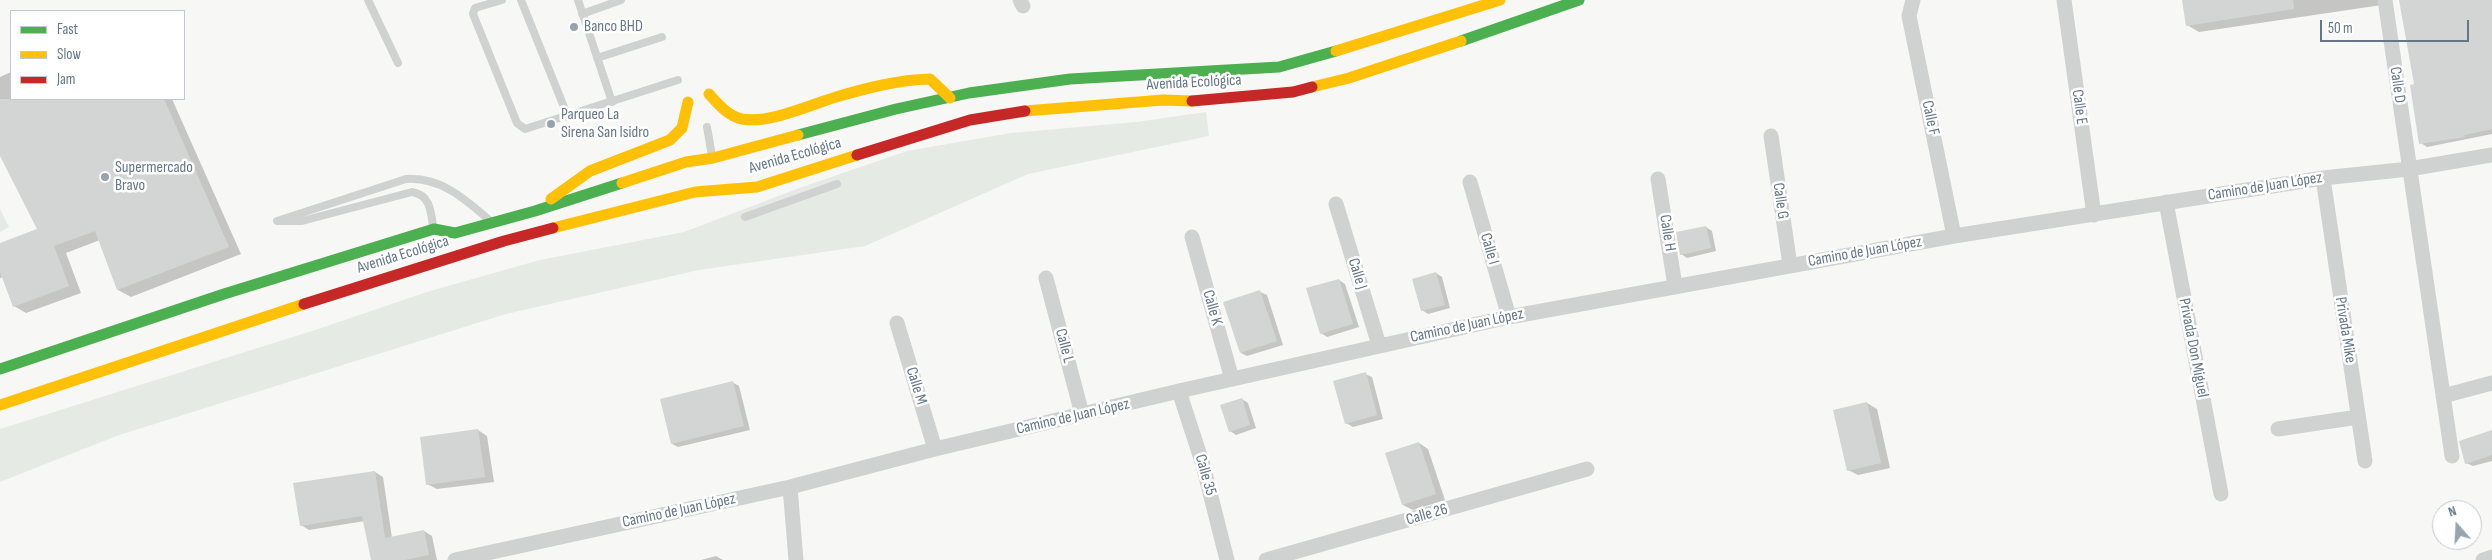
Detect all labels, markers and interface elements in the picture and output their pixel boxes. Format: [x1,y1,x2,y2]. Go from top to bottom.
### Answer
legend [10,10,185,100]
scale bar [2322,10,2471,42]
place label: Banco BHD [584,17,643,37]
text: 50 m [2328,19,2353,38]
text: Fast [57,20,78,39]
marker: Banco BHD [568,21,580,33]
text: Slow [57,45,81,64]
street label: Calle D [2385,66,2409,104]
text: Jam [57,70,75,89]
street label: Avenida Ecológica [1146,71,1242,95]
street label: Calle E [2067,88,2091,126]
street label: Calle F [1917,99,1943,137]
place label: Parqueo La Sirena San Isidro [561,105,649,143]
marker: Parqueo La Sirena San Isidro [545,118,557,130]
street label: Avenida Ecológica [747,134,843,178]
place label: Supermercado Bravo [115,158,193,196]
street label: Camino de Juan López [2207,169,2323,205]
marker: Supermercado Bravo [99,171,111,183]
street label: Calle G [1768,182,1792,220]
street label: Calle H [1655,213,1679,253]
street label: Calle I [1475,231,1503,267]
street label: Avenida Ecológica [355,232,451,278]
street label: Camino de Juan López [1807,233,1923,271]
street label: Calle J [1343,256,1371,292]
street label: Calle K [1198,288,1226,328]
street label: Privada Mike [2330,296,2360,364]
street label: Privada Don Miguel [2174,297,2212,399]
street label: Camino de Juan López [1409,305,1525,347]
street label: Calle L [1050,327,1078,365]
street label: Calle M [901,365,931,407]
street label: Camino de Juan López [1015,395,1131,439]
street label: Calle 35 [1190,452,1220,498]
street label: Camino de Juan López [621,490,737,532]
street label: Calle 26 [1404,500,1450,530]
north arrow [2432,500,2482,550]
text: N [2446,502,2459,521]

